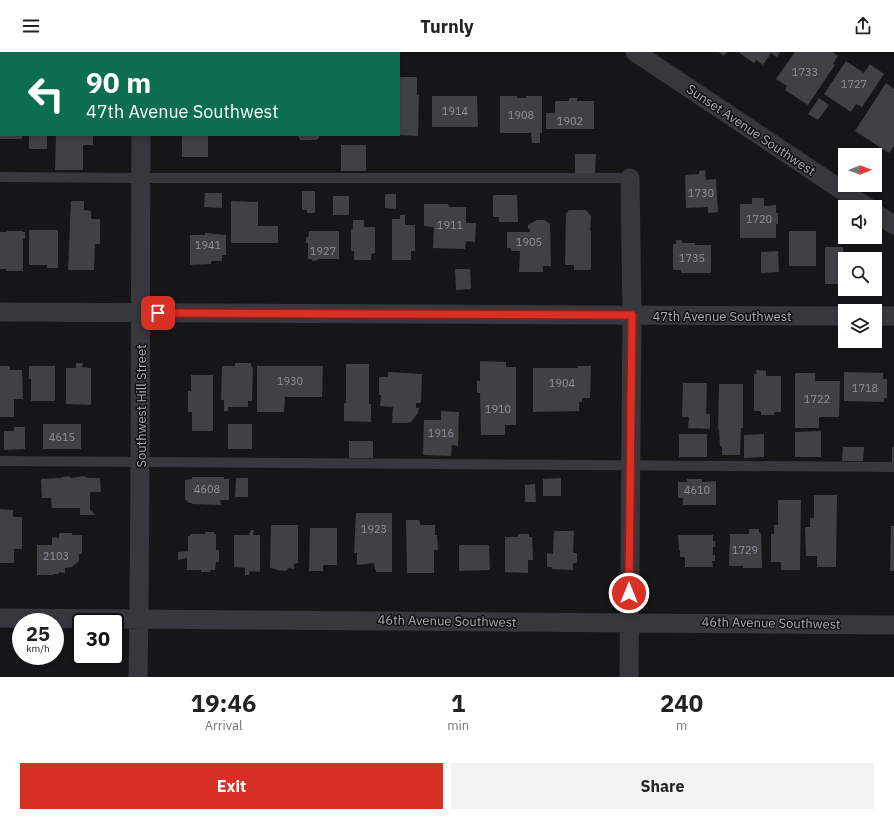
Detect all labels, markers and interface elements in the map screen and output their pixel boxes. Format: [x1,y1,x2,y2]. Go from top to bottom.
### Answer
icon: menu [20,15,42,37]
text: Turnly [420,15,474,38]
icon: share [852,15,874,37]
text: 90 m [86,64,151,101]
house number: 1733 [792,65,818,79]
icon: left [20,68,72,120]
house number: 1727 [841,77,867,91]
street label: Sunset Avenue Southwest [683,80,819,180]
text: 47th Avenue Southwest [86,100,279,123]
house number: 1914 [442,104,469,118]
house number: 1908 [508,108,534,122]
house number: 1902 [557,114,583,128]
north arrow [838,148,882,192]
map controls [838,148,882,348]
house number: 1730 [688,186,714,200]
button: sound [838,200,882,244]
house number: 1720 [746,212,772,226]
house number: 1911 [437,218,464,232]
house number: 1905 [516,235,542,249]
house number: 1941 [195,238,222,252]
house number: 1927 [310,244,336,258]
house number: 1735 [679,251,705,265]
button: search [838,252,882,296]
pin [141,296,175,330]
icon: arrive [147,302,169,324]
button: layers [838,304,882,348]
street label: 47th Avenue Southwest [652,308,792,325]
street label: Southwest Hill Street [133,344,150,468]
house number: 1930 [277,374,303,388]
house number: 1904 [549,376,576,390]
house number: 1718 [852,381,878,395]
house number: 1722 [804,392,830,406]
house number: 1910 [485,402,511,416]
house number: 1916 [428,426,454,440]
house number: 4615 [49,430,75,444]
house number: 4608 [194,482,220,496]
house number: 4610 [684,483,710,497]
house number: 1923 [361,522,387,536]
house number: 1729 [732,543,758,557]
house number: 2103 [43,549,69,563]
position arrow [608,572,650,614]
street label: 46th Avenue Southwest [377,611,517,631]
speed limit sign: 30 [72,613,124,665]
street label: 46th Avenue Southwest [701,613,841,633]
text: 25 [26,620,50,647]
text: km/h [26,642,50,655]
text: 19:46 [191,687,256,719]
text: 1 [451,687,465,719]
text: 240 [660,687,703,719]
text: Arrival [205,717,243,734]
text: min [447,717,469,734]
text: m [676,717,687,734]
button: Exit [20,763,443,809]
button: Share [451,763,874,809]

